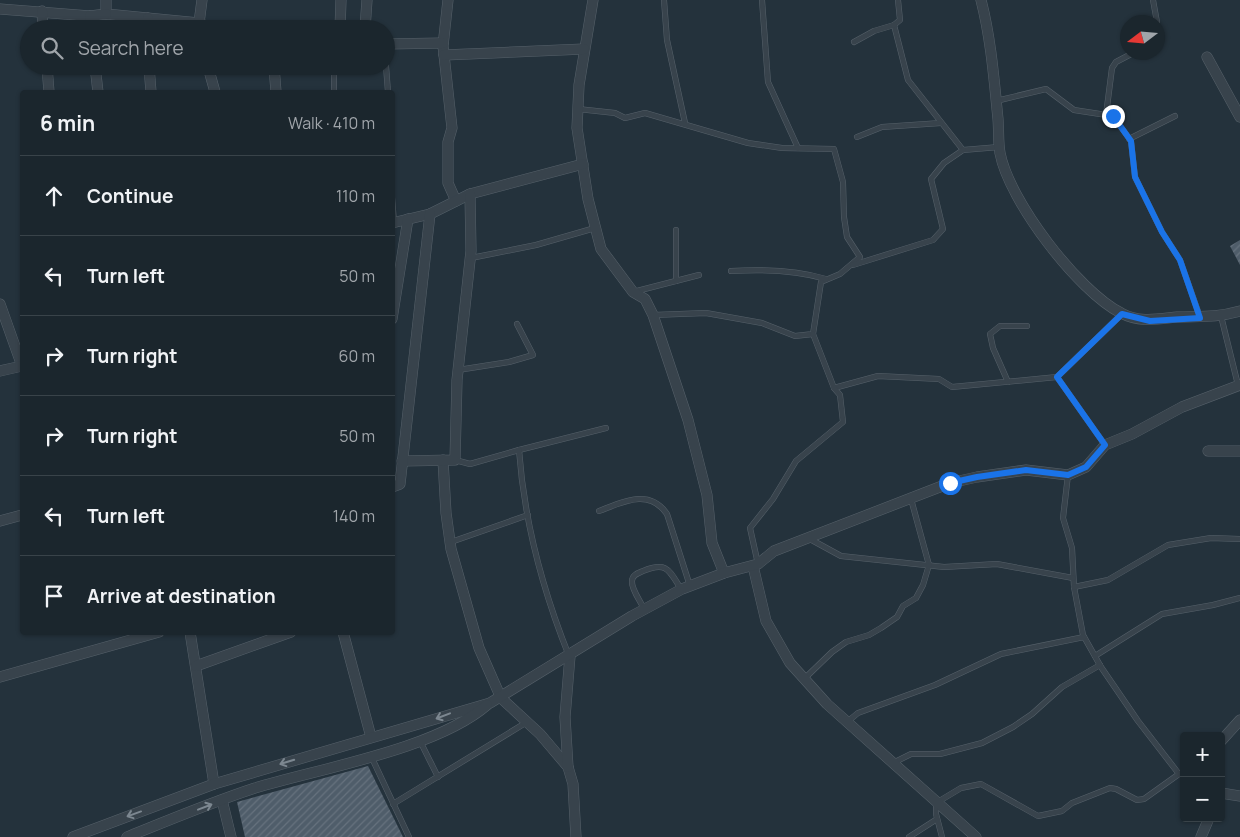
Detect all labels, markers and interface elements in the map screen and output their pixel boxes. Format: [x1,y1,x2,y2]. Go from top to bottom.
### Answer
north arrow [1120,15,1165,60]
search box [20,20,395,75]
icon: search [38,34,66,62]
text: Search here [78,35,184,61]
route end [1102,105,1125,128]
text: 6 min [40,109,95,137]
text: Walk · 410 m [288,112,375,134]
icon: ahead [40,182,68,210]
text: Continue [87,183,173,209]
text: 110 m [336,185,375,207]
icon: left [40,262,68,290]
text: Turn left [87,263,165,289]
text: 50 m [339,265,375,287]
icon: right [40,342,68,370]
text: Turn right [87,343,177,369]
text: 60 m [339,345,375,367]
icon: right [40,422,68,450]
text: Turn right [87,423,177,449]
text: 50 m [339,425,375,447]
route start [939,472,962,495]
icon: left [40,502,68,530]
text: Turn left [87,503,165,529]
text: 140 m [333,505,375,527]
icon: arrive [40,582,68,610]
text: Arrive at destination [87,583,276,609]
one-way arrow [436,712,451,721]
map controls [1180,732,1225,822]
button: + [1180,732,1225,777]
one-way arrow [280,758,296,768]
button: − [1180,777,1225,822]
one-way arrow [197,801,212,811]
one-way arrow [126,810,142,819]

